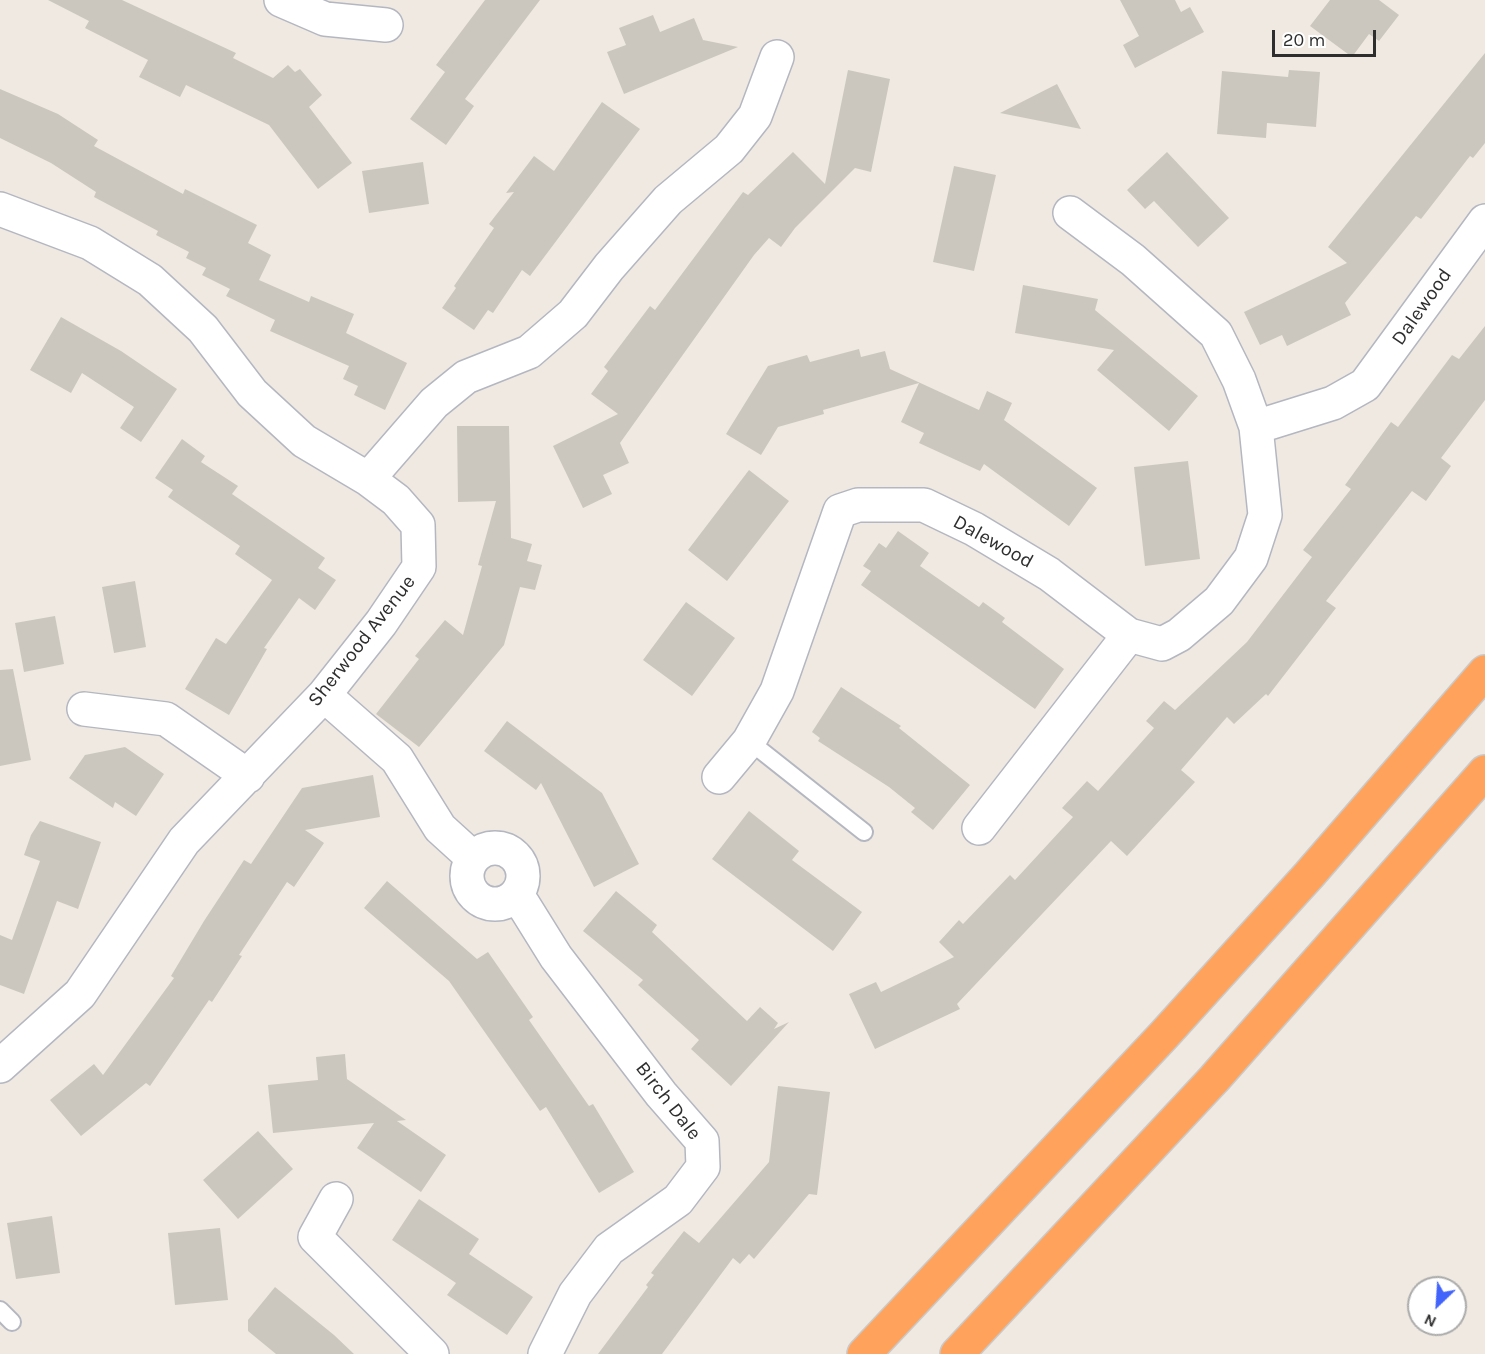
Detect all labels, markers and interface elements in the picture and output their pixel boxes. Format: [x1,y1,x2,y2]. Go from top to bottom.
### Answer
scale bar [1275,18,1378,56]
text: 20 m [1283,29,1325,51]
street label: Dalewood [1387,264,1457,350]
street label: Dalewood [949,510,1037,574]
street label: Sherwood Avenue [303,570,421,712]
street label: Birch Dale [630,1057,706,1145]
north arrow [1407,1276,1467,1336]
text: N [1421,1310,1439,1332]

